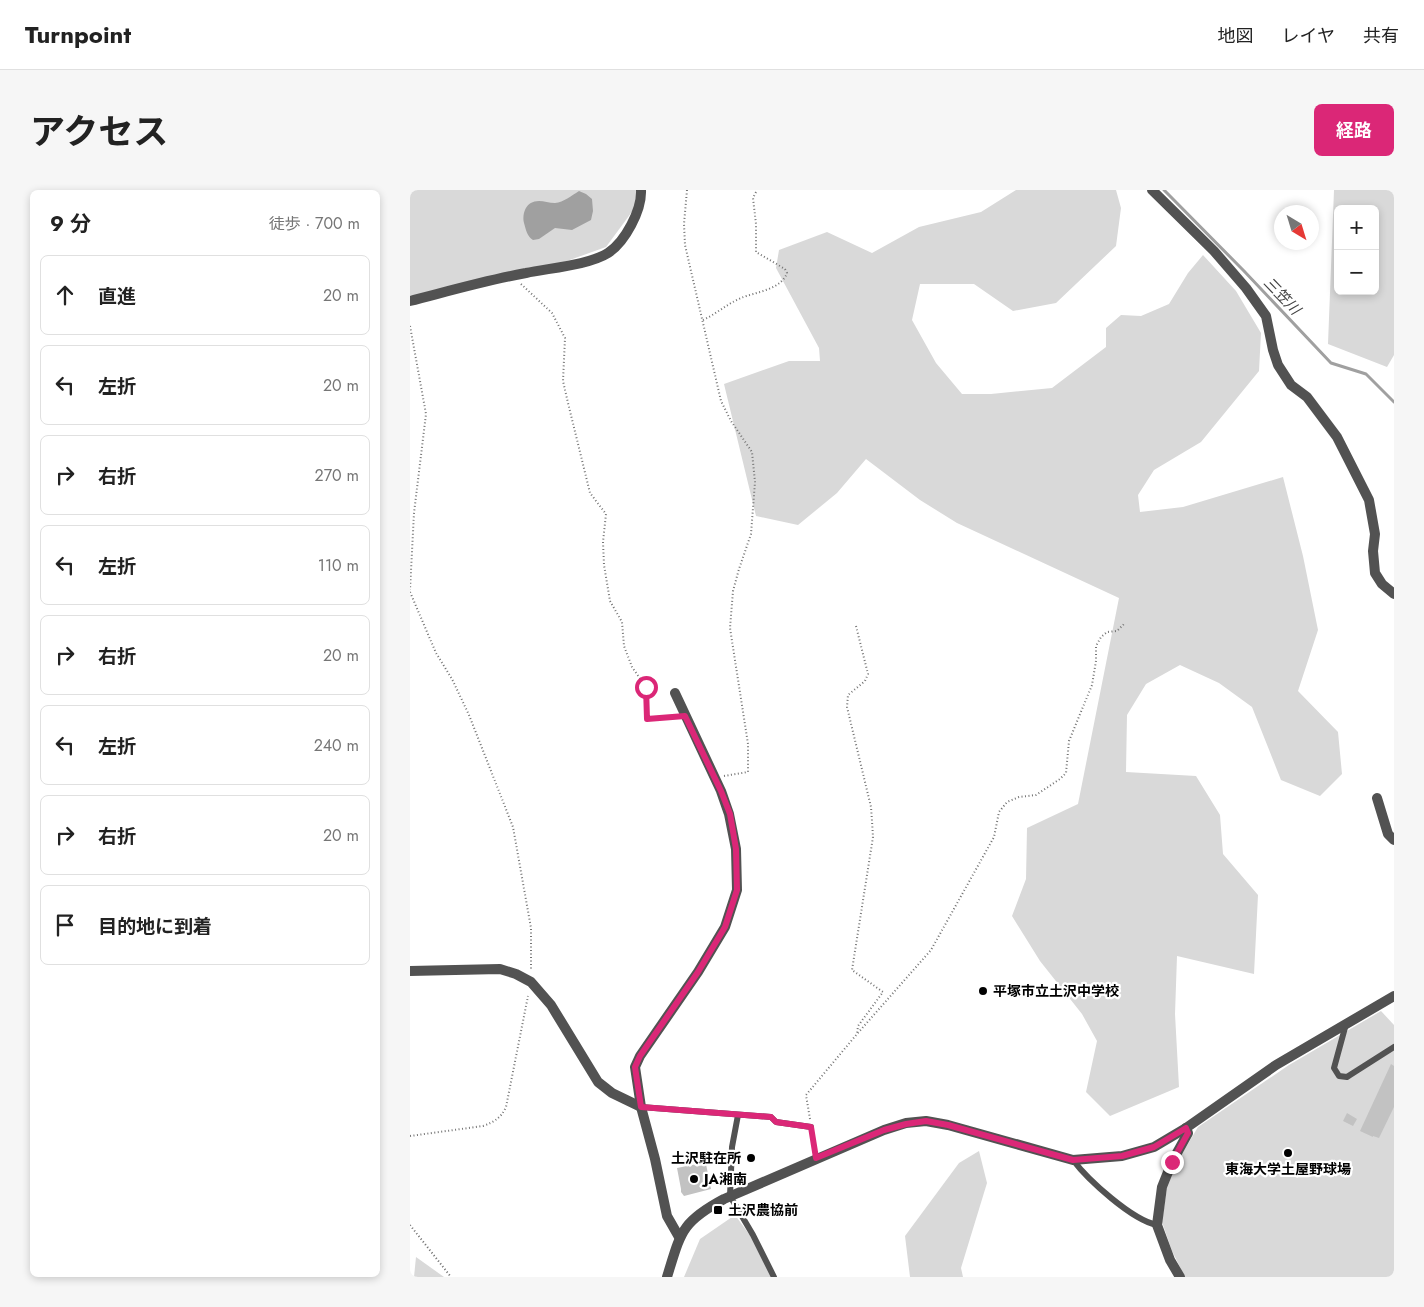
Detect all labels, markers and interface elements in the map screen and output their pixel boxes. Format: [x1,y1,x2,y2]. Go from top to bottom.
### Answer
text: Turnpoint [25,17,131,52]
text: 地図 [1218,23,1254,49]
text: レイヤ [1282,23,1335,49]
text: 共有 [1363,23,1399,49]
button: 経路 [1314,104,1394,156]
text: アクセス [30,107,168,157]
north arrow [1274,205,1319,250]
map controls [1334,205,1379,295]
button: + [1334,205,1379,250]
text: 9 分 [50,209,91,239]
text: 徒歩 · 700 m [269,212,360,235]
button: − [1334,250,1379,295]
water label: 三笠川 [1258,272,1307,321]
icon: ahead [51,281,79,309]
text: 直進 [98,283,136,310]
text: 20 m [323,284,359,307]
icon: left [51,371,79,399]
text: 左折 [98,373,136,400]
text: 20 m [323,374,359,397]
icon: right [51,461,79,489]
text: 右折 [98,463,136,490]
text: 270 m [315,464,359,487]
icon: left [51,551,79,579]
text: 左折 [98,553,136,580]
text: 110 m [318,554,359,577]
icon: right [51,641,79,669]
text: 右折 [98,643,136,670]
text: 20 m [323,644,359,667]
route start [635,676,658,699]
icon: left [51,731,79,759]
text: 左折 [98,733,136,760]
text: 240 m [314,734,359,757]
icon: right [51,821,79,849]
text: 右折 [98,823,136,850]
text: 20 m [323,824,359,847]
icon: arrive [51,911,79,939]
text: 目的地に到着 [98,913,212,940]
place label: 平塚市立土沢中学校 [993,981,1119,1001]
marker: 平塚市立土沢中学校 [977,985,989,997]
marker: 東海大学土屋野球場 [1282,1147,1294,1159]
place label: 土沢駐在所 [671,1148,741,1168]
route end [1161,1151,1184,1174]
marker: 土沢駐在所 [745,1152,757,1164]
place label: 東海大学土屋野球場 [1225,1159,1351,1179]
place label: JA湘南 [701,1169,747,1189]
marker: JA湘南 [688,1173,700,1185]
place label: 土沢農協前 [728,1200,798,1220]
marker: 土沢農協前 [712,1204,724,1216]

